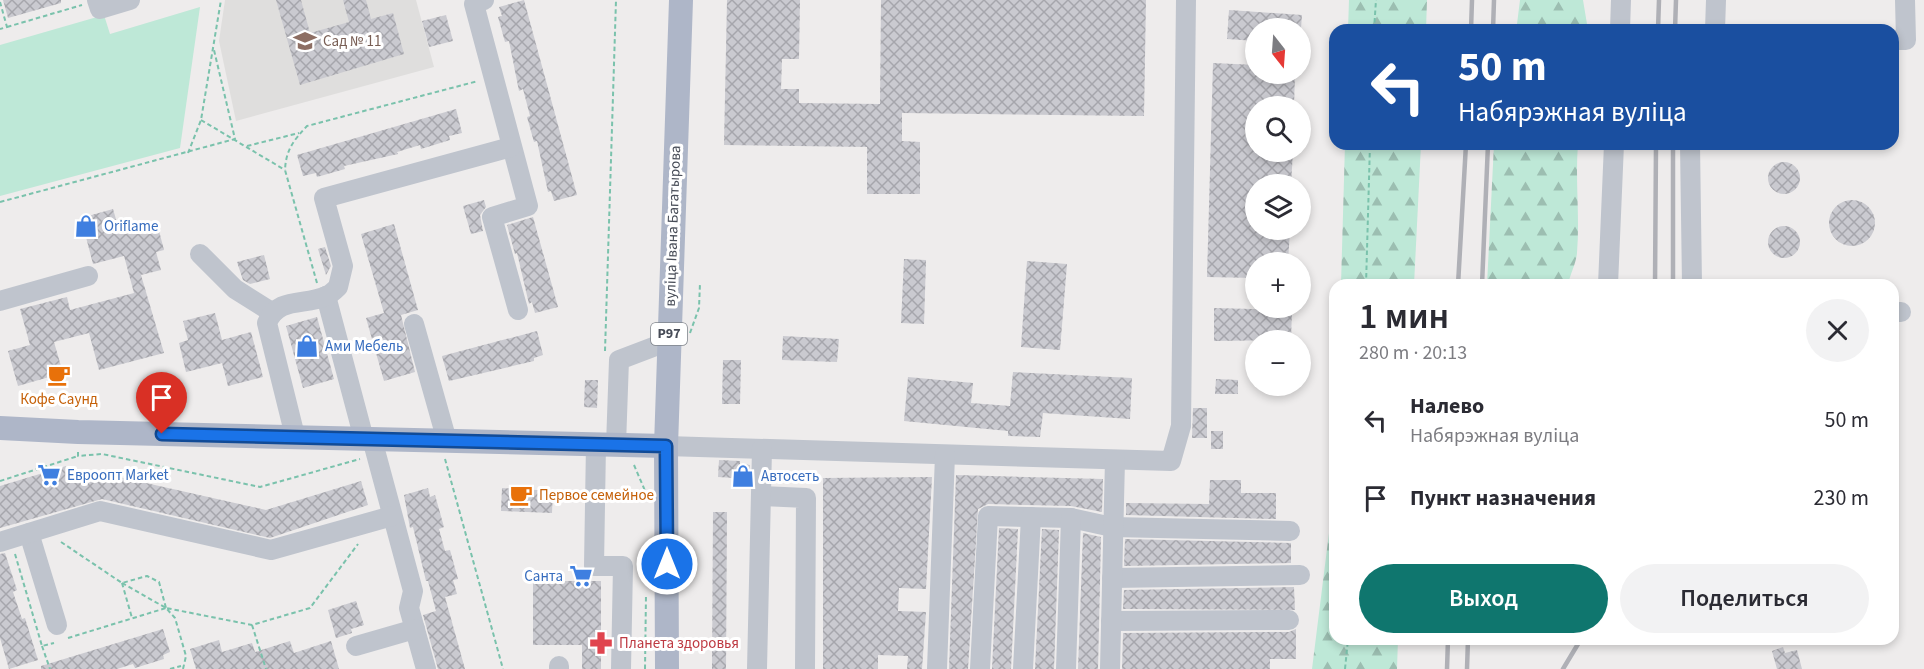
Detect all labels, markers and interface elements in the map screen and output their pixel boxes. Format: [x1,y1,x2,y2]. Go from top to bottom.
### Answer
north arrow [1245,18,1311,84]
map controls [1245,18,1311,396]
school or university icon: Сад № 11 [292,28,318,54]
place label: Сад № 11 [323,31,381,52]
text: 50 m [1458,37,1547,97]
icon: left [1359,48,1437,126]
text: Набярэжная вуліца [1458,93,1687,132]
button: search [1245,96,1311,162]
street label: вуліца Івана Багатырова [660,145,686,307]
button: layers [1245,174,1311,240]
shop icon: Oriflame [73,213,99,239]
place label: Oriflame [104,216,159,237]
button: + [1245,252,1311,318]
text: 1 мин [1359,291,1449,342]
button: close [1806,299,1869,362]
road number: Р97 [651,323,687,345]
button: − [1245,330,1311,396]
shop icon: Ами Мебель [294,333,320,359]
place label: Ами Мебель [325,336,403,357]
text: 280 m · 20:13 [1359,339,1467,367]
cafe icon: Кофе Саунд [46,362,72,388]
pin [136,372,187,434]
icon: arrive [145,381,178,414]
place label: Кофе Саунд [20,389,98,410]
text: Налево [1410,390,1484,422]
icon: left [1359,404,1392,437]
text: 50 m [1824,404,1869,436]
text: Набярэжная вуліца [1410,422,1579,450]
supermarket icon: Евроопт Market [36,462,62,488]
shop icon: Автосеть [730,463,756,489]
place label: Евроопт Market [67,465,169,486]
place label: Автосеть [761,466,819,487]
cafe icon: Первое семейное [508,482,534,508]
icon: arrive [1359,482,1392,515]
text: Пункт назначения [1410,482,1596,514]
text: 230 m [1814,482,1869,514]
place label: Первое семейное [539,485,654,506]
position arrow [635,532,699,596]
supermarket icon: Санта [568,563,594,589]
button: Выход [1359,564,1608,633]
button: Поделиться [1620,564,1869,633]
place label: Санта [524,566,563,587]
pharmacy icon: Планета здоровья [588,630,614,656]
place label: Планета здоровья [619,633,739,654]

